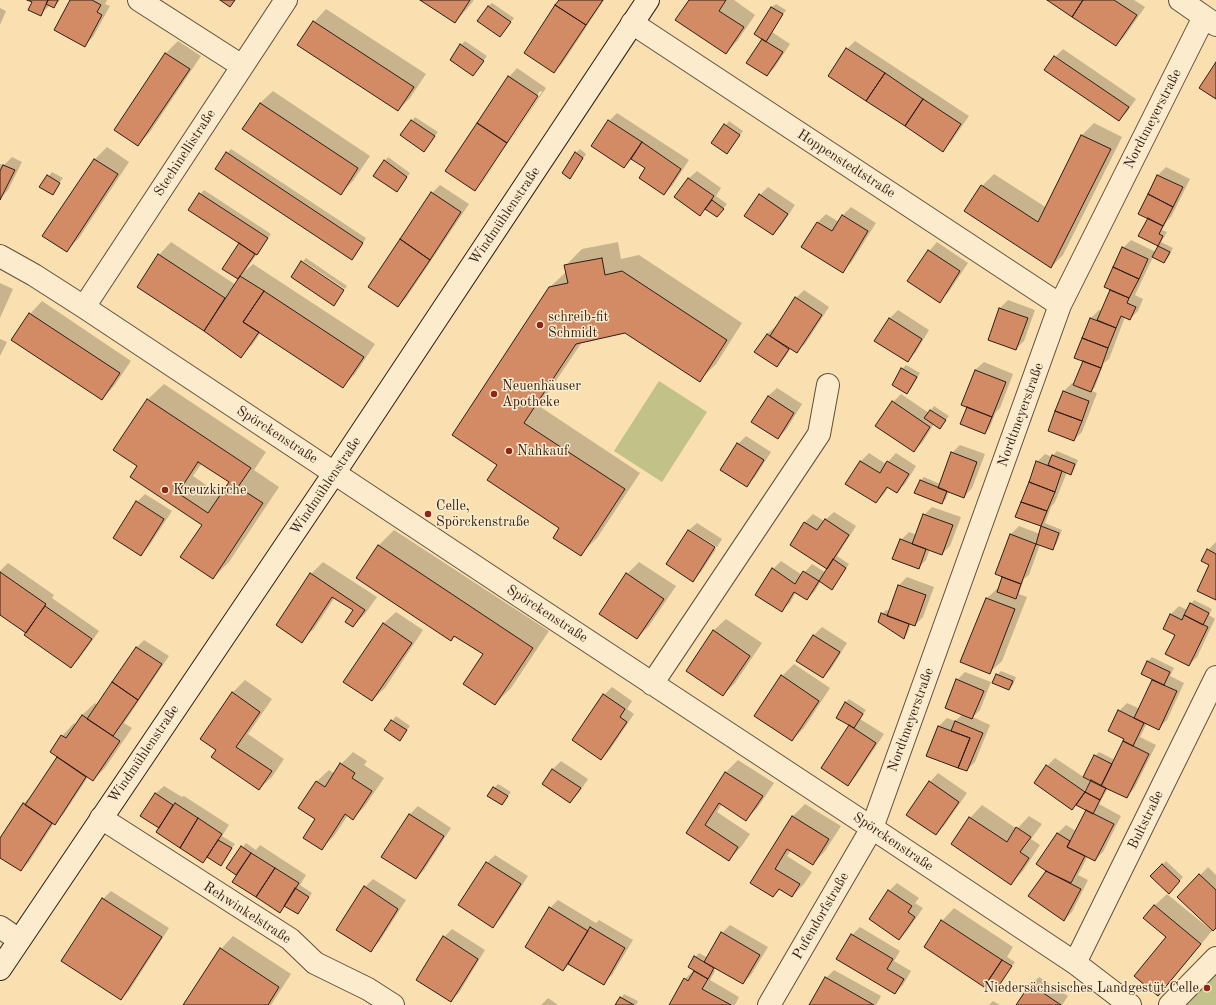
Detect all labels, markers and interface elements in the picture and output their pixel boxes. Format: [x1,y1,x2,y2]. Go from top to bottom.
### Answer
street label: Nordtmeyerstraße [1121,66,1185,172]
street label: Stechinellistraße [151,106,219,200]
street label: Hoppenstedtstraße [794,126,898,202]
street label: Windmühlenstraße [466,164,544,268]
place label: schreib-fit Schmidt [548,309,608,342]
marker: schreib-fit Schmidt [535,320,545,330]
street label: Nordtmeyerstraße [994,361,1048,469]
place label: Neuenhäuser Apotheke [502,378,581,410]
marker: Neuenhäuser Apotheke [489,389,499,399]
street label: Spörckenstraße [233,403,321,467]
street label: Windmühlenstraße [287,434,365,538]
place label: Nahkauf [517,443,569,459]
marker: Nahkauf [504,446,514,456]
place label: Kreuzkirche [173,482,246,498]
marker: Kreuzkirche [160,485,170,495]
place label: Celle, Spörckenstraße [436,498,529,530]
marker: Celle, Spörckenstraße [423,509,433,519]
street label: Spörckenstraße [503,582,591,646]
street label: Nordtmeyerstraße [884,666,938,774]
street label: Windmühlenstraße [105,702,183,806]
street label: Bultstraße [1125,788,1167,852]
street label: Spörckenstraße [850,809,936,875]
street label: Pufendorfstraße [789,870,853,962]
street label: Rehwinkelstraße [200,878,294,948]
place label: Niedersächsisches Landgestüt Celle [983,980,1199,996]
marker: Niedersächsisches Landgestüt Celle [1202,983,1212,993]

